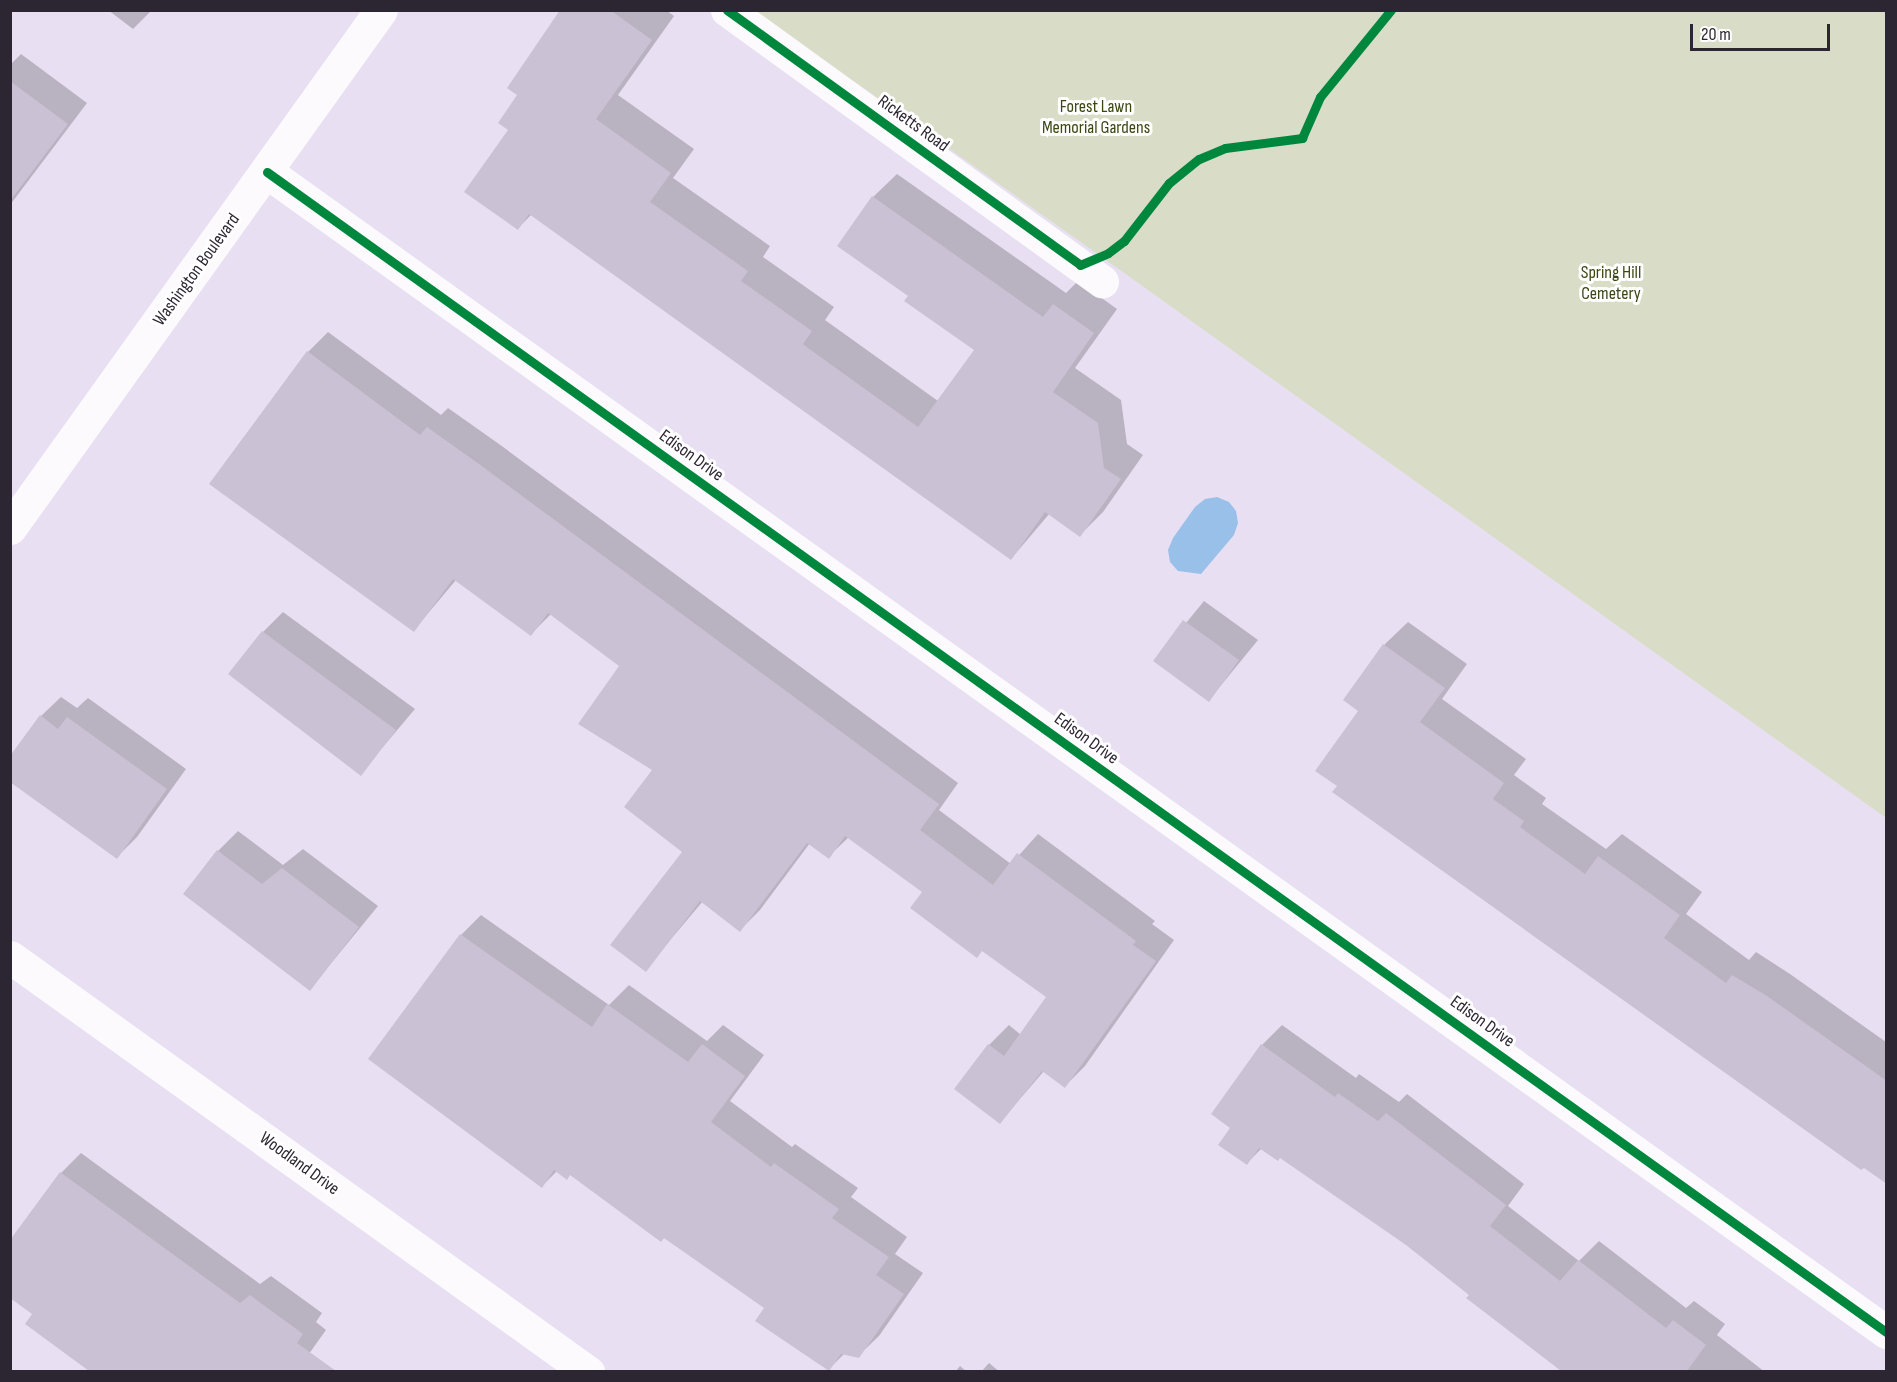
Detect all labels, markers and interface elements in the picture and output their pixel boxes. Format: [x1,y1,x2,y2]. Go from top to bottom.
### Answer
scale bar [1693,12,1832,50]
text: 20 m [1701,24,1731,45]
street label: Ricketts Road [873,91,953,157]
park label: Forest Lawn Memorial Gardens [1042,97,1150,140]
street label: Washington Boulevard [149,210,245,330]
park label: Spring Hill Cemetery [1581,263,1641,306]
street label: Edison Drive [655,425,727,487]
street label: Edison Drive [1050,708,1122,770]
street label: Edison Drive [1446,991,1518,1053]
street label: Woodland Drive [255,1128,343,1200]

